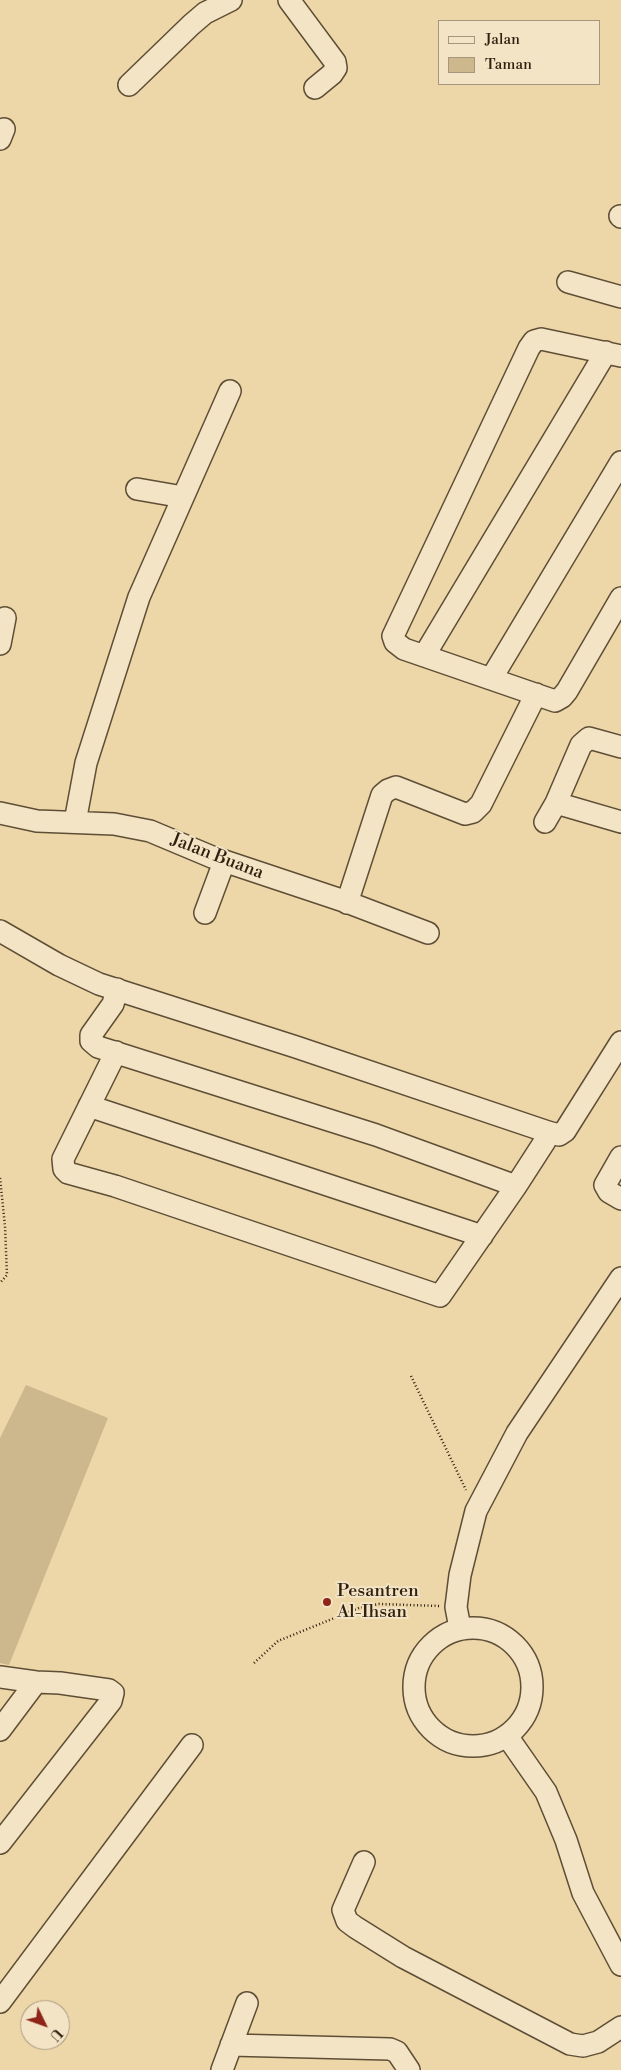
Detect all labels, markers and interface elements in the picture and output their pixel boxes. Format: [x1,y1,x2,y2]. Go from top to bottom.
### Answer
legend [438,20,601,85]
text: Jalan [485,30,520,49]
text: Taman [485,55,532,74]
street label: Jalan Buana [168,829,266,885]
place label: Pesantren Al-Ihsan [337,1581,419,1624]
marker: Pesantren Al-Ihsan [321,1596,333,1608]
north arrow [20,2000,70,2050]
text: U [45,2024,66,2044]

